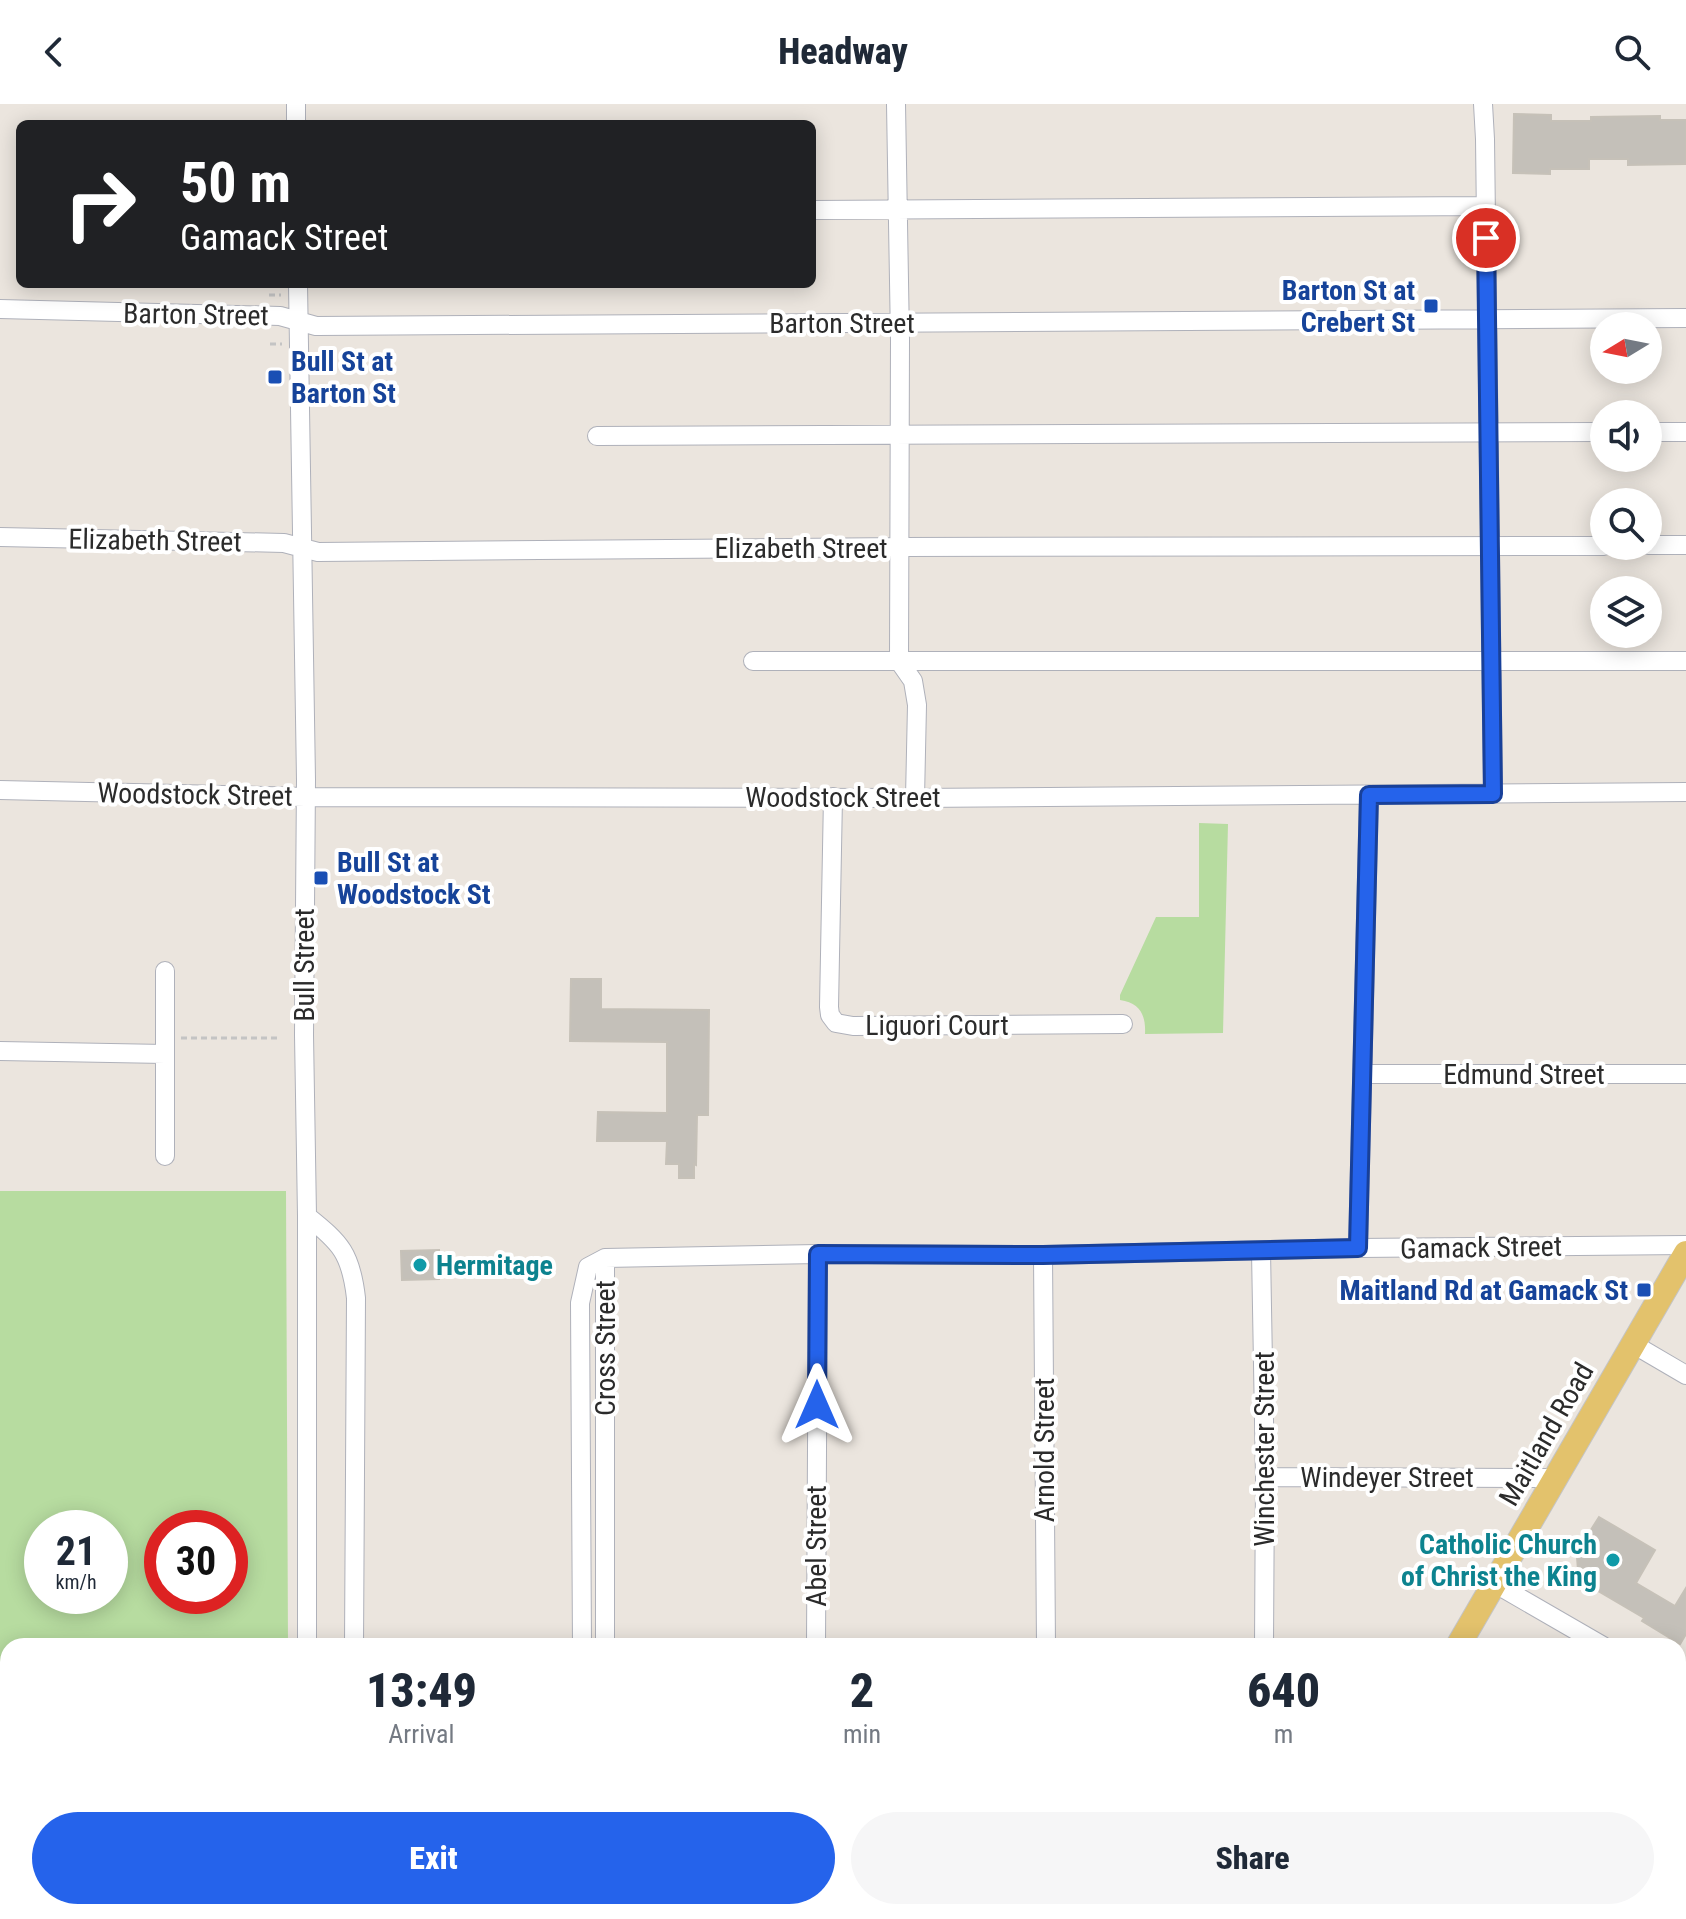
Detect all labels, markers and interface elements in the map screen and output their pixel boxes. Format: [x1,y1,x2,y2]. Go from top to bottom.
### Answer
icon: back [32,30,76,74]
icon: search [1610,30,1654,74]
text: Headway [778,31,908,73]
text: 50 m [180,150,291,216]
icon: right [48,152,152,256]
pin [1452,204,1520,272]
icon: arrive [1464,216,1508,260]
text: Gamack Street [180,217,388,259]
place label: Barton St at Crebert St [1282,274,1415,339]
street label: Barton Street [123,297,269,332]
marker: Barton St at Crebert St [1422,297,1440,315]
street label: Barton Street [769,307,915,340]
north arrow [1590,312,1662,384]
map controls [1590,312,1662,648]
place label: Bull St at Barton St [291,345,396,410]
marker: Bull St at Barton St [266,368,284,386]
button: sound [1590,400,1662,472]
button: search [1590,488,1662,560]
street label: Elizabeth Street [68,522,242,559]
street label: Elizabeth Street [714,532,888,565]
button: layers [1590,576,1662,648]
street label: Woodstock Street [97,776,293,813]
street label: Woodstock Street [745,781,941,814]
place label: Bull St at Woodstock St [337,846,491,911]
marker: Bull St at Woodstock St [312,869,330,887]
street label: Bull Street [288,908,321,1022]
street label: Liguori Court [865,1009,1009,1042]
street label: Edmund Street [1443,1058,1605,1091]
street label: Gamack Street [1400,1230,1562,1265]
place label: Hermitage [436,1249,553,1282]
marker: Hermitage [411,1256,429,1274]
place label: Maitland Rd at Gamack St [1340,1274,1628,1307]
street label: Cross Street [589,1280,622,1416]
marker: Maitland Rd at Gamack St [1635,1281,1653,1299]
street label: Winchester Street [1248,1351,1281,1547]
street label: Maitland Road [1492,1357,1601,1511]
position arrow [775,1363,859,1447]
street label: Arnold Street [1028,1378,1061,1522]
street label: Windeyer Street [1300,1461,1474,1494]
street label: Abel Street [800,1485,833,1607]
speed limit sign: 30 [144,1510,248,1614]
text: 21 [56,1528,96,1575]
place label: Catholic Church of Christ the King [1401,1528,1597,1593]
marker: Catholic Church of Christ the King [1604,1551,1622,1569]
text: km/h [55,1570,97,1594]
text: 13:49 [366,1662,477,1719]
text: 2 [850,1662,874,1719]
text: 640 [1247,1662,1320,1719]
text: Arrival [388,1719,455,1749]
text: min [843,1719,881,1749]
text: m [1274,1719,1293,1749]
button: Exit [32,1812,835,1904]
button: Share [851,1812,1654,1904]

